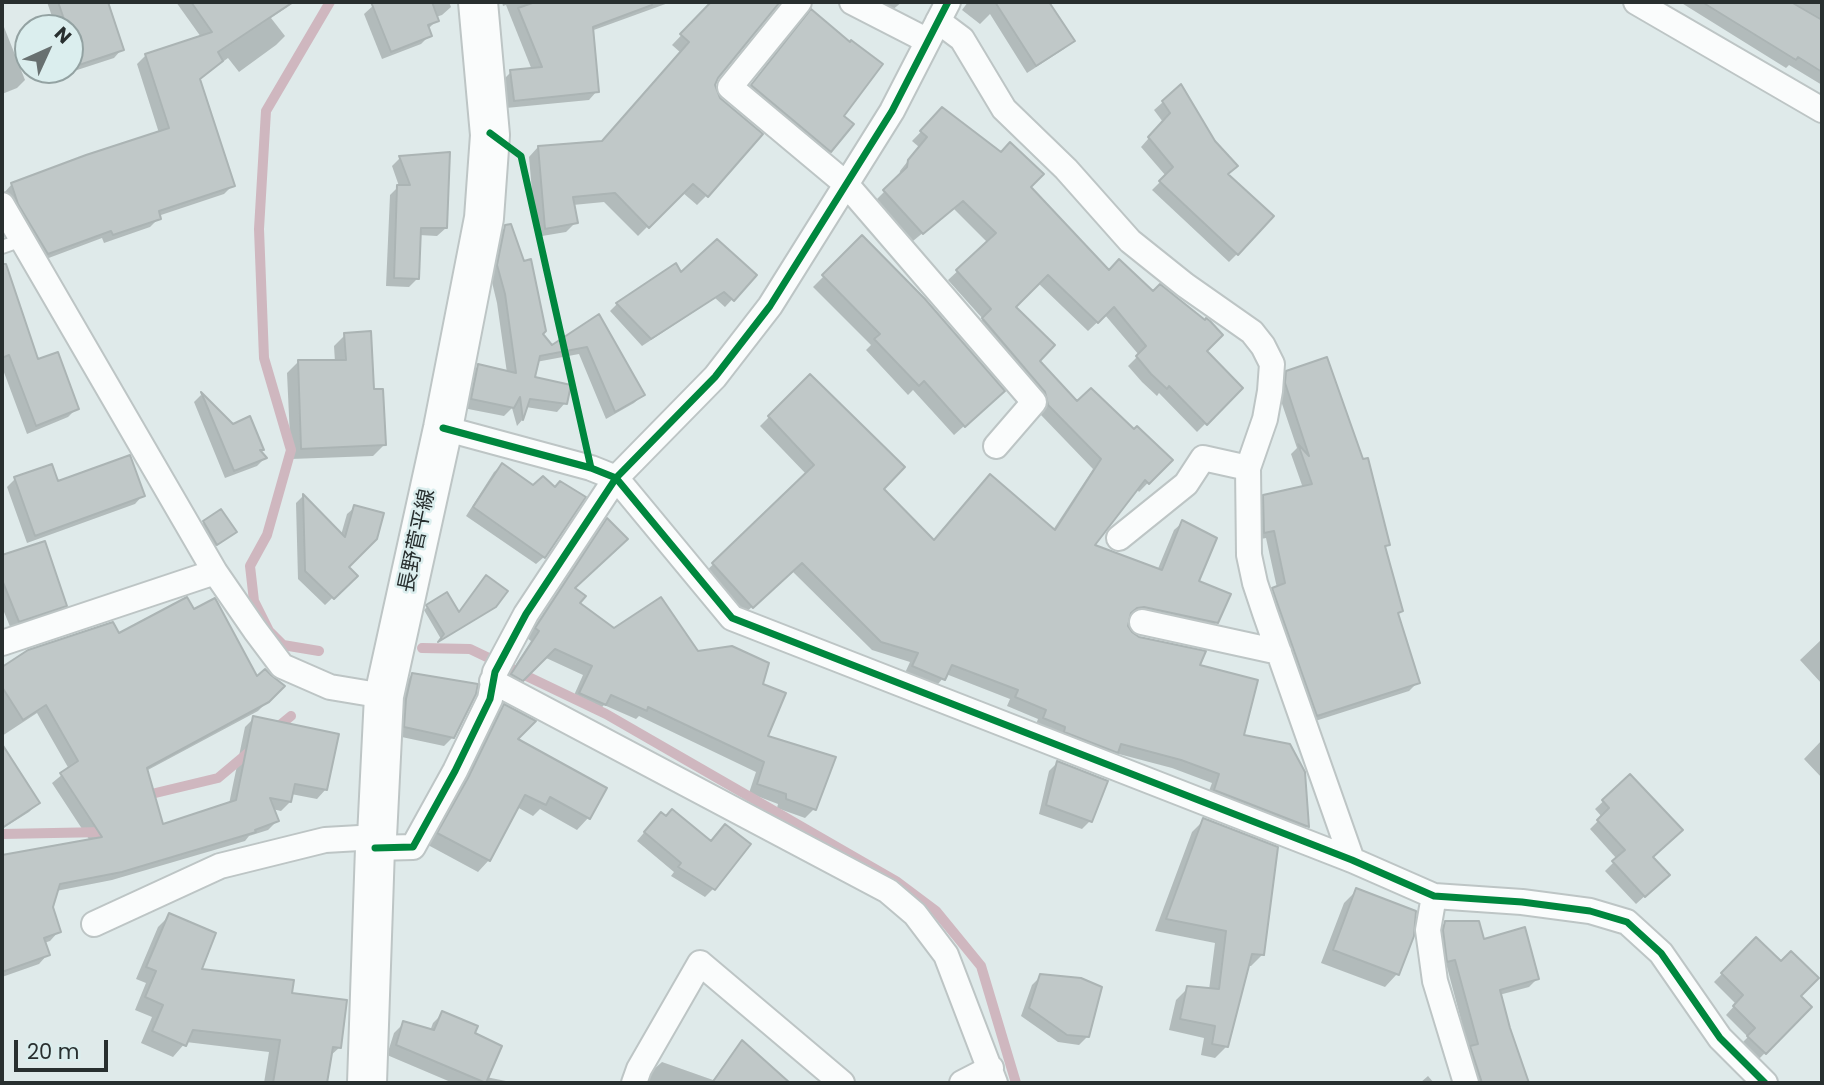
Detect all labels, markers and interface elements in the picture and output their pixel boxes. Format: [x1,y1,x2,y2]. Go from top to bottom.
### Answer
north arrow [14,14,84,84]
text: N [48,21,77,50]
street label: 長野菅平線 [395,487,441,595]
scale bar [18,1026,112,1070]
text: 20 m [27,1037,80,1066]

